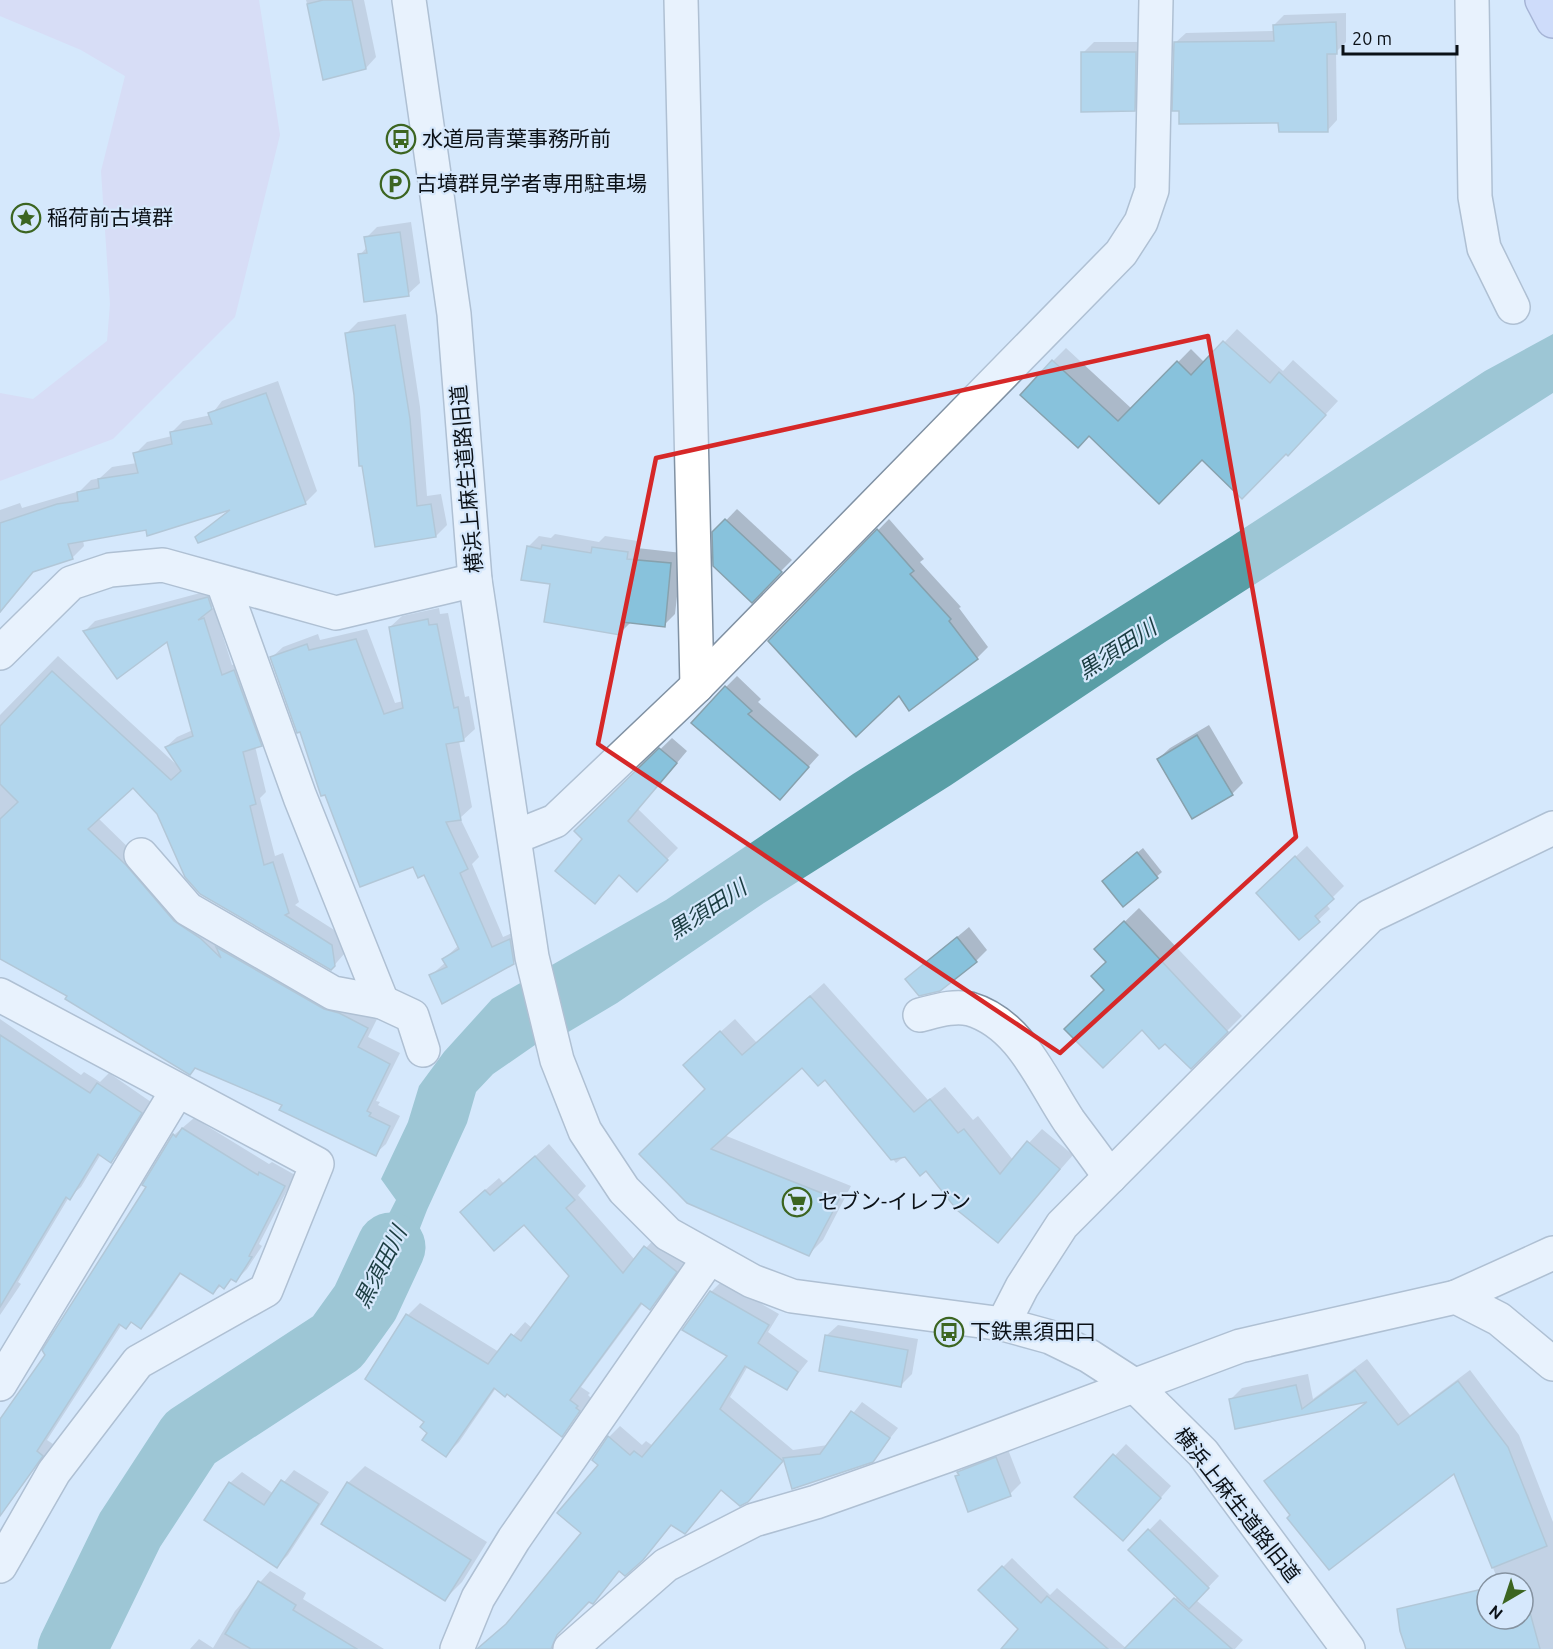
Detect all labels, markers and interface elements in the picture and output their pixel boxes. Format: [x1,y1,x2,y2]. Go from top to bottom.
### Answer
scale bar [1343,18,1457,56]
text: 20 m [1352,28,1392,48]
bus stop icon: 水道局青葉事務所前 [385,123,417,155]
place label: 水道局青葉事務所前 [422,126,611,150]
parking icon: 古墳群見学者専用駐車場 [379,168,411,200]
place label: 古墳群見学者専用駐車場 [416,171,647,195]
place icon: 稲荷前古墳群 [10,202,42,234]
place label: 稲荷前古墳群 [47,205,173,229]
street label: 横浜上麻生道路旧道 [446,384,486,574]
water label: 黒須田川 [1073,613,1162,683]
water label: 黒須田川 [663,873,752,943]
supermarket icon: セブン-イレブン [781,1186,813,1218]
place label: セブン-イレブン [818,1189,971,1213]
water label: 黒須田川 [348,1220,412,1312]
bus stop icon: 下鉄黒須田口 [933,1316,965,1348]
place label: 下鉄黒須田口 [970,1319,1096,1343]
street label: 横浜上麻生道路旧道 [1170,1423,1305,1586]
north arrow [1475,1571,1535,1631]
text: N [1485,1602,1506,1623]

